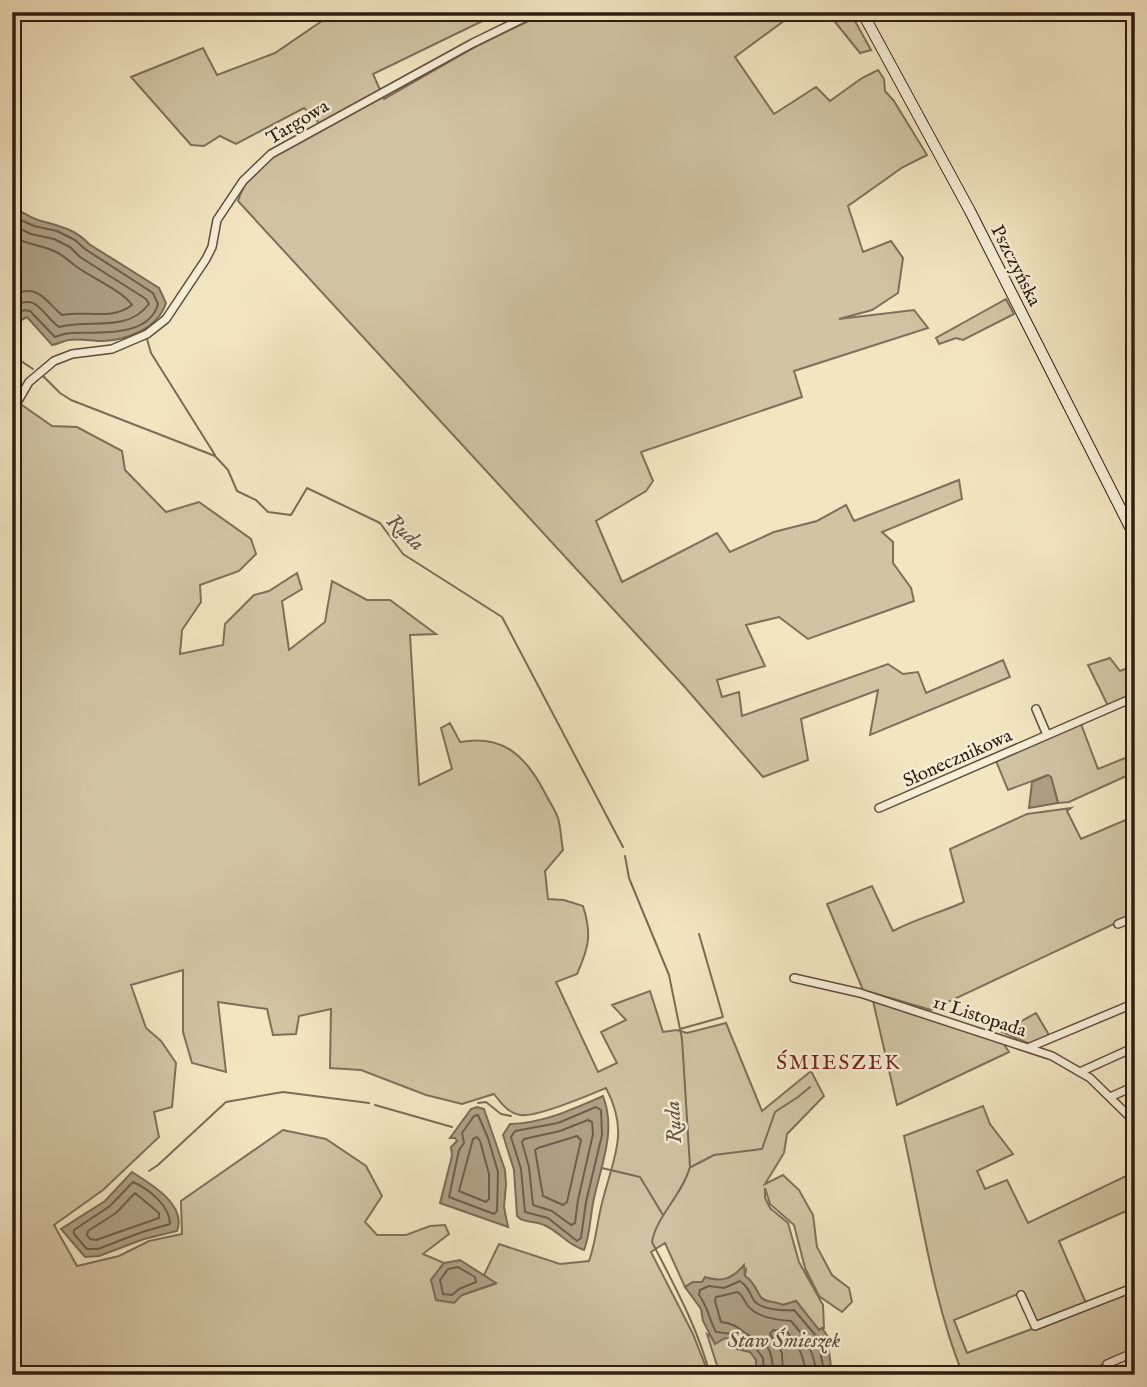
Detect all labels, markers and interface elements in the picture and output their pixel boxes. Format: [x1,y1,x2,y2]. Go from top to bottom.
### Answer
street label: Targowa [262,94,334,151]
street label: Pszczyńska [985,221,1046,311]
water label: Ruda [380,509,430,558]
street label: Słonecznikowa [900,724,1017,794]
street label: 11 Listopada [929,990,1030,1044]
district label: ŚMIESZEK [776,1049,902,1077]
water label: Ruda [660,1100,689,1144]
water label: Staw Śmieszek [727,1327,841,1355]

